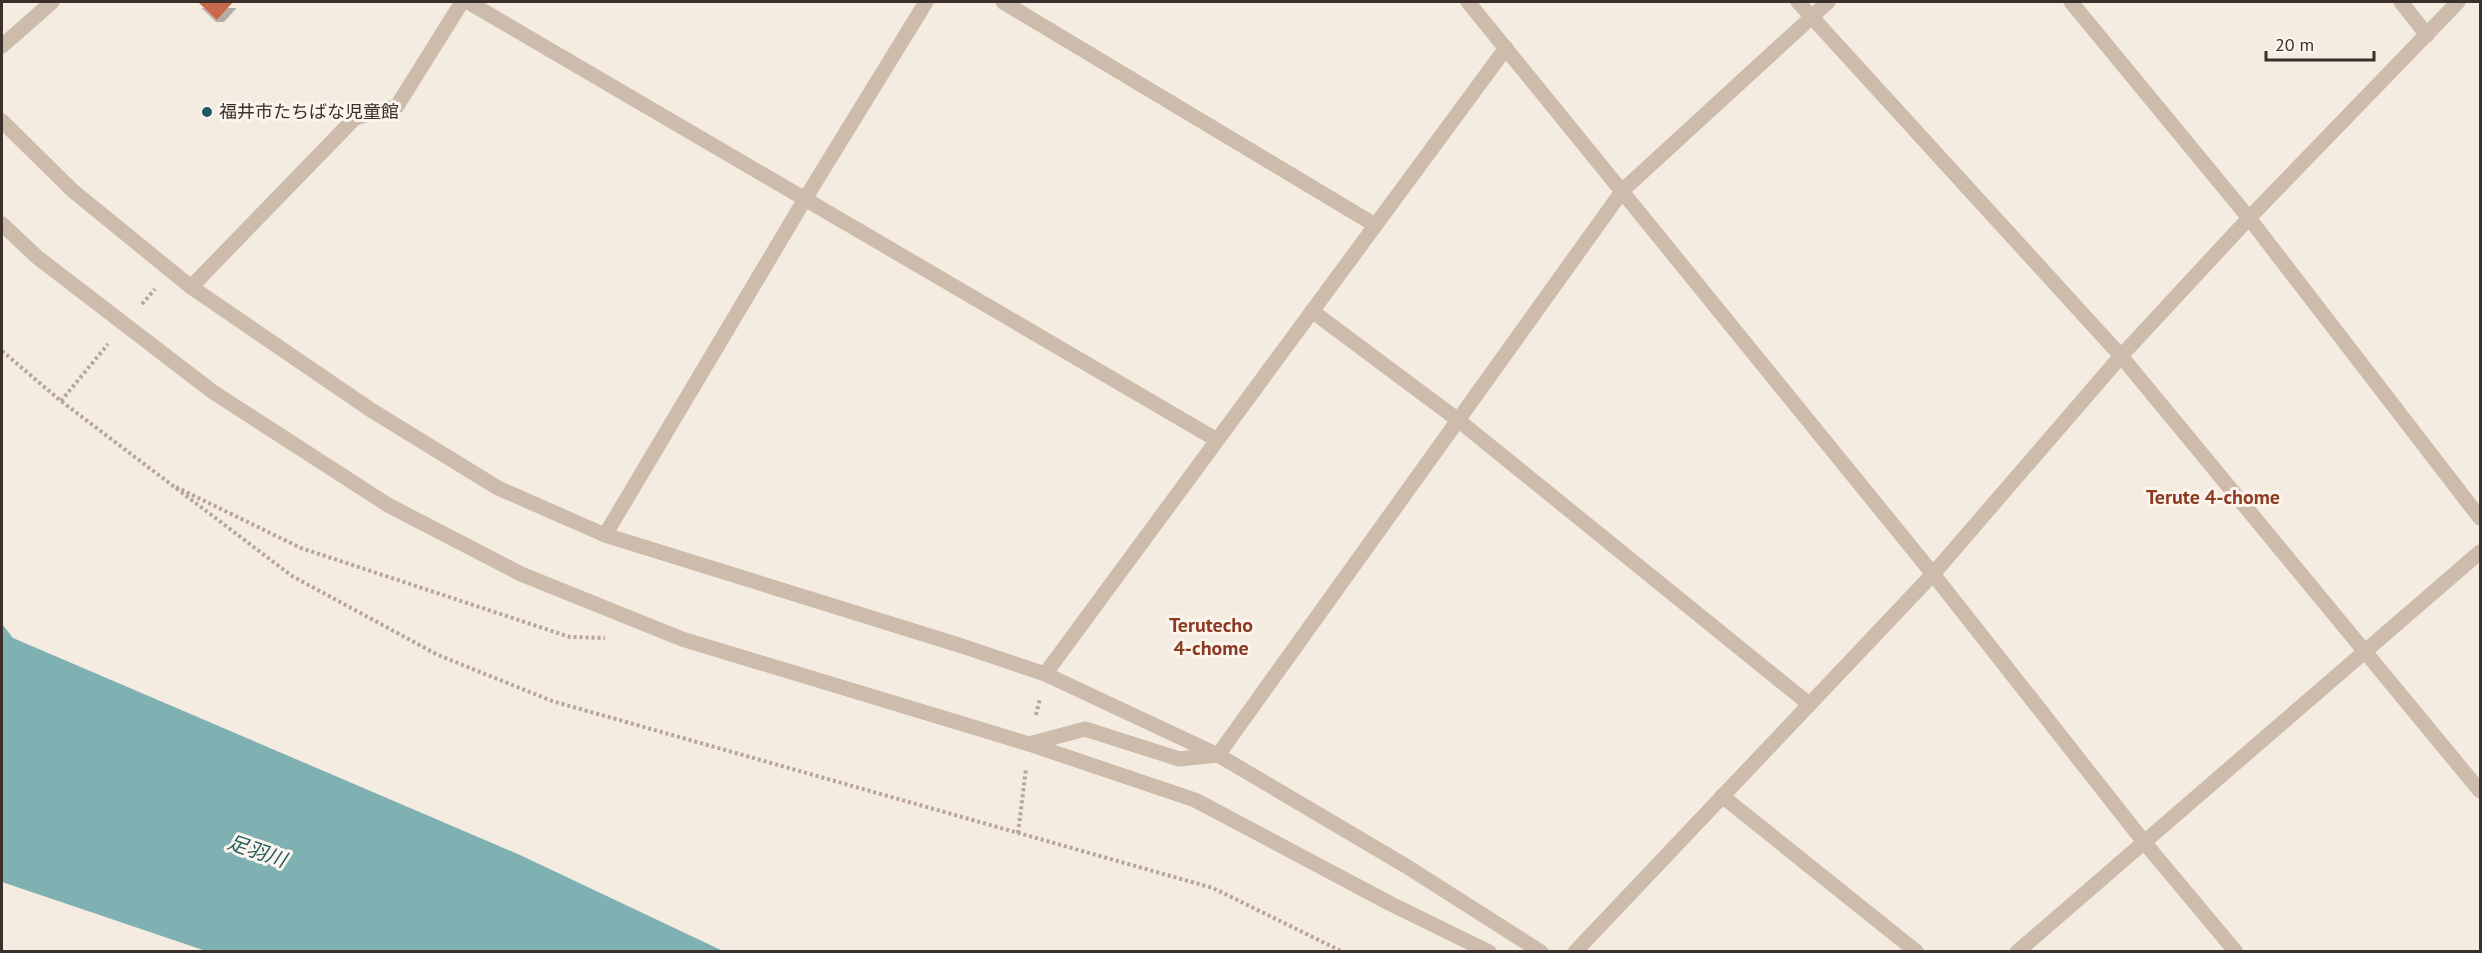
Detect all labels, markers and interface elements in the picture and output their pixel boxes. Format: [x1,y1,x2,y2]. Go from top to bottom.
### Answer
scale bar [2266,24,2374,62]
text: 20 m [2275,33,2314,56]
place label: 福井市たちばな児童館 [219,100,399,123]
marker: 福井市たちばな児童館 [200,105,214,119]
district label: Terute 4-chome [2146,484,2280,510]
district label: Terutecho 4-chome [1169,612,1253,661]
water label: 足羽川 [224,829,291,874]

